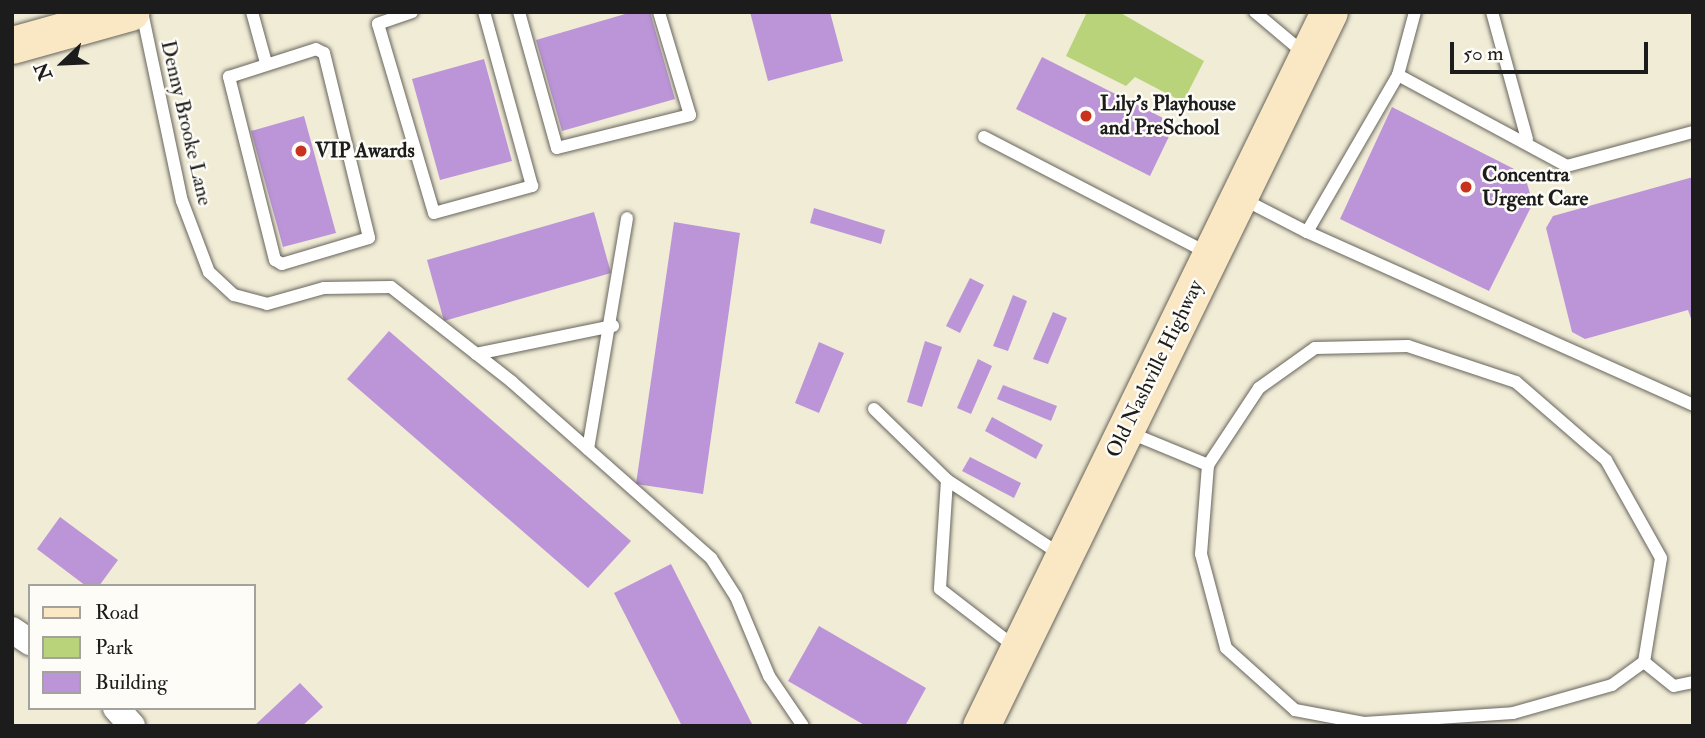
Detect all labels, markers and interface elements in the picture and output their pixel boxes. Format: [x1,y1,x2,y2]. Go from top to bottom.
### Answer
north arrow [28,28,98,98]
scale bar [1453,28,1651,72]
street label: Denny Brooke Lane [155,38,217,208]
text: 50 m [1463,40,1504,67]
text: N [29,59,58,84]
place label: Lily's Playhouse and PreSchool [1100,91,1236,141]
marker: Lily's Playhouse and PreSchool [1078,108,1094,124]
place label: VIP Awards [315,138,415,164]
marker: VIP Awards [293,143,309,159]
place label: Concentra Urgent Care [1482,162,1588,212]
marker: Concentra Urgent Care [1456,177,1476,197]
street label: Old Nashville Highway [1101,276,1209,462]
legend [28,584,256,710]
text: Road [95,599,139,626]
text: Park [95,634,133,661]
text: Building [95,669,168,696]

